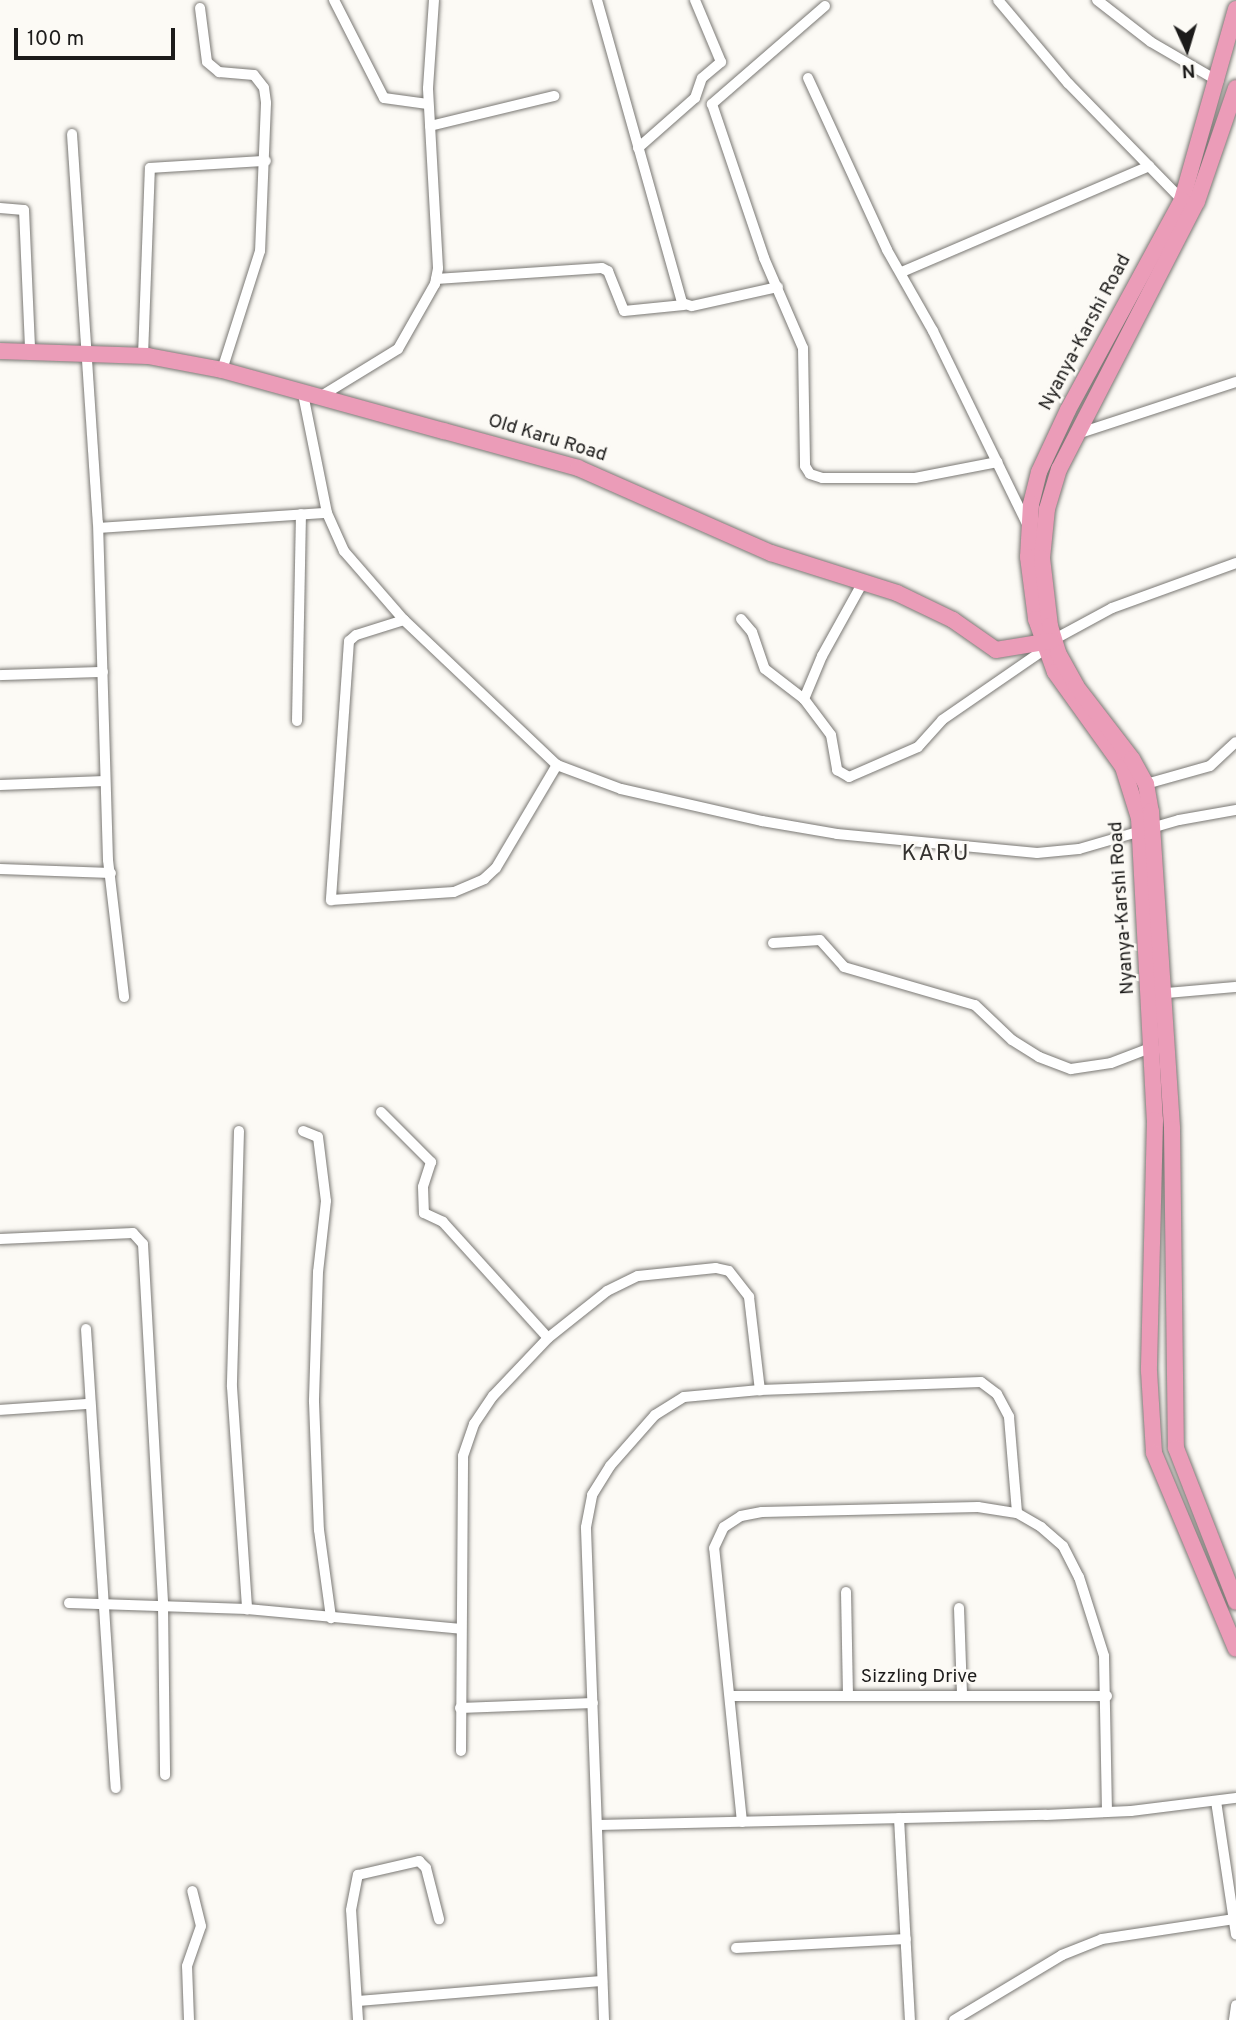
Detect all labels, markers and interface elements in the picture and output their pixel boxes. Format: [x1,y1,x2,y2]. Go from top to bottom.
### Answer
scale bar [18,14,178,58]
north arrow [1152,14,1222,84]
text: 100 m [27,26,84,53]
text: N [1181,58,1196,82]
street label: Nyanya-Karshi Road [1035,251,1137,415]
street label: Old Karu Road [485,410,609,468]
street label: Nyanya-Karshi Road [1106,821,1140,995]
district label: KARU [902,841,970,869]
street label: Sizzling Drive [861,1667,977,1689]

